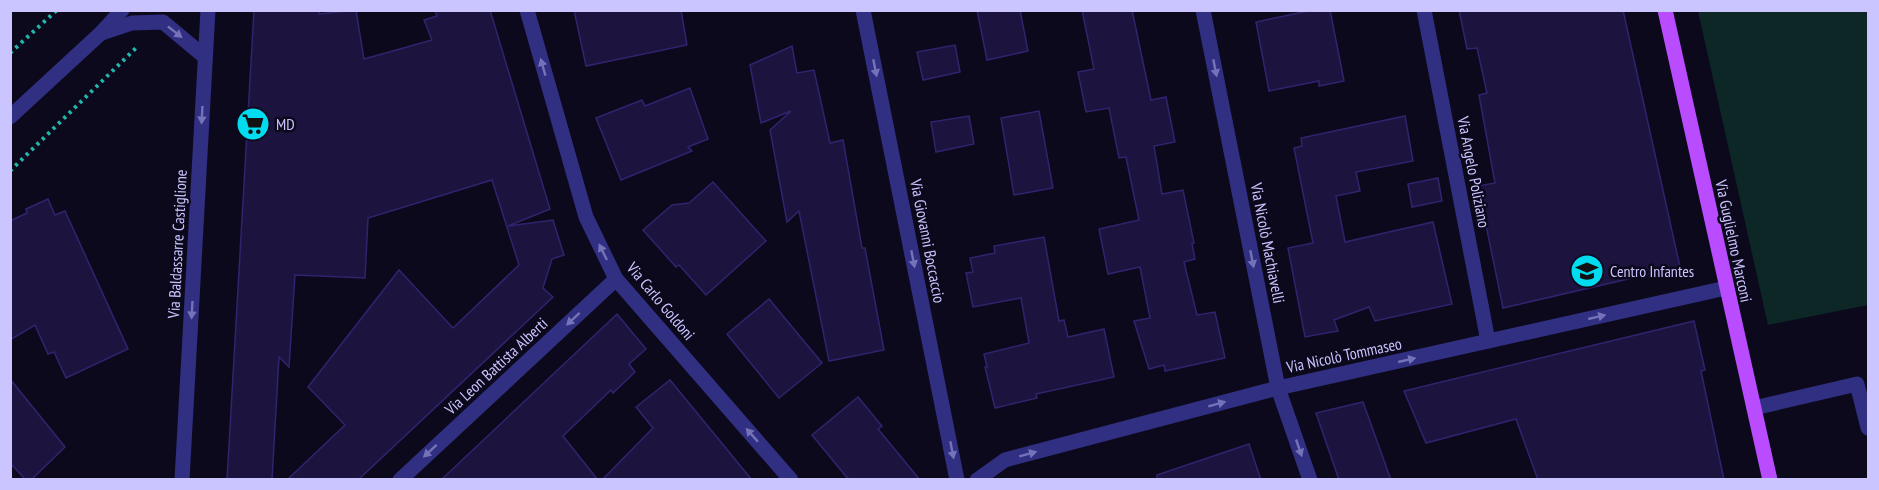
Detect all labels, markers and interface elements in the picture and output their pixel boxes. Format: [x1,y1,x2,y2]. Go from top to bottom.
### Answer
one-way arrow [168,25,183,37]
one-way arrow [538,58,547,76]
one-way arrow [870,59,880,77]
one-way arrow [1211,59,1220,78]
one-way arrow [197,106,207,125]
supermarket icon: MD [235,106,271,142]
place label: MD [276,114,295,134]
street label: Via Angelo Poliziano [1453,114,1495,229]
street label: Via Baldassarre Castiglione [163,169,191,320]
street label: Via Giovanni Boccaccio [906,176,950,305]
street label: Via Guglielmo Marconi [1711,177,1757,304]
street label: Via Nicolò Machiavelli [1246,180,1289,305]
one-way arrow [599,244,608,261]
one-way arrow [909,250,918,269]
one-way arrow [1248,250,1258,268]
school or university icon: Centro Infantes [1569,253,1605,289]
street label: Via Carlo Goldoni [622,257,699,344]
place label: Centro Infantes [1610,261,1694,281]
one-way arrow [187,300,196,319]
one-way arrow [1588,311,1606,321]
one-way arrow [566,312,581,326]
street label: Via Leon Battista Alberti [440,313,552,419]
street label: Via Nicolò Tommaseo [1284,333,1403,377]
one-way arrow [1397,354,1416,364]
one-way arrow [1208,399,1226,409]
one-way arrow [746,428,759,443]
one-way arrow [1295,439,1305,457]
one-way arrow [948,441,957,460]
one-way arrow [424,444,438,458]
one-way arrow [1019,448,1037,458]

